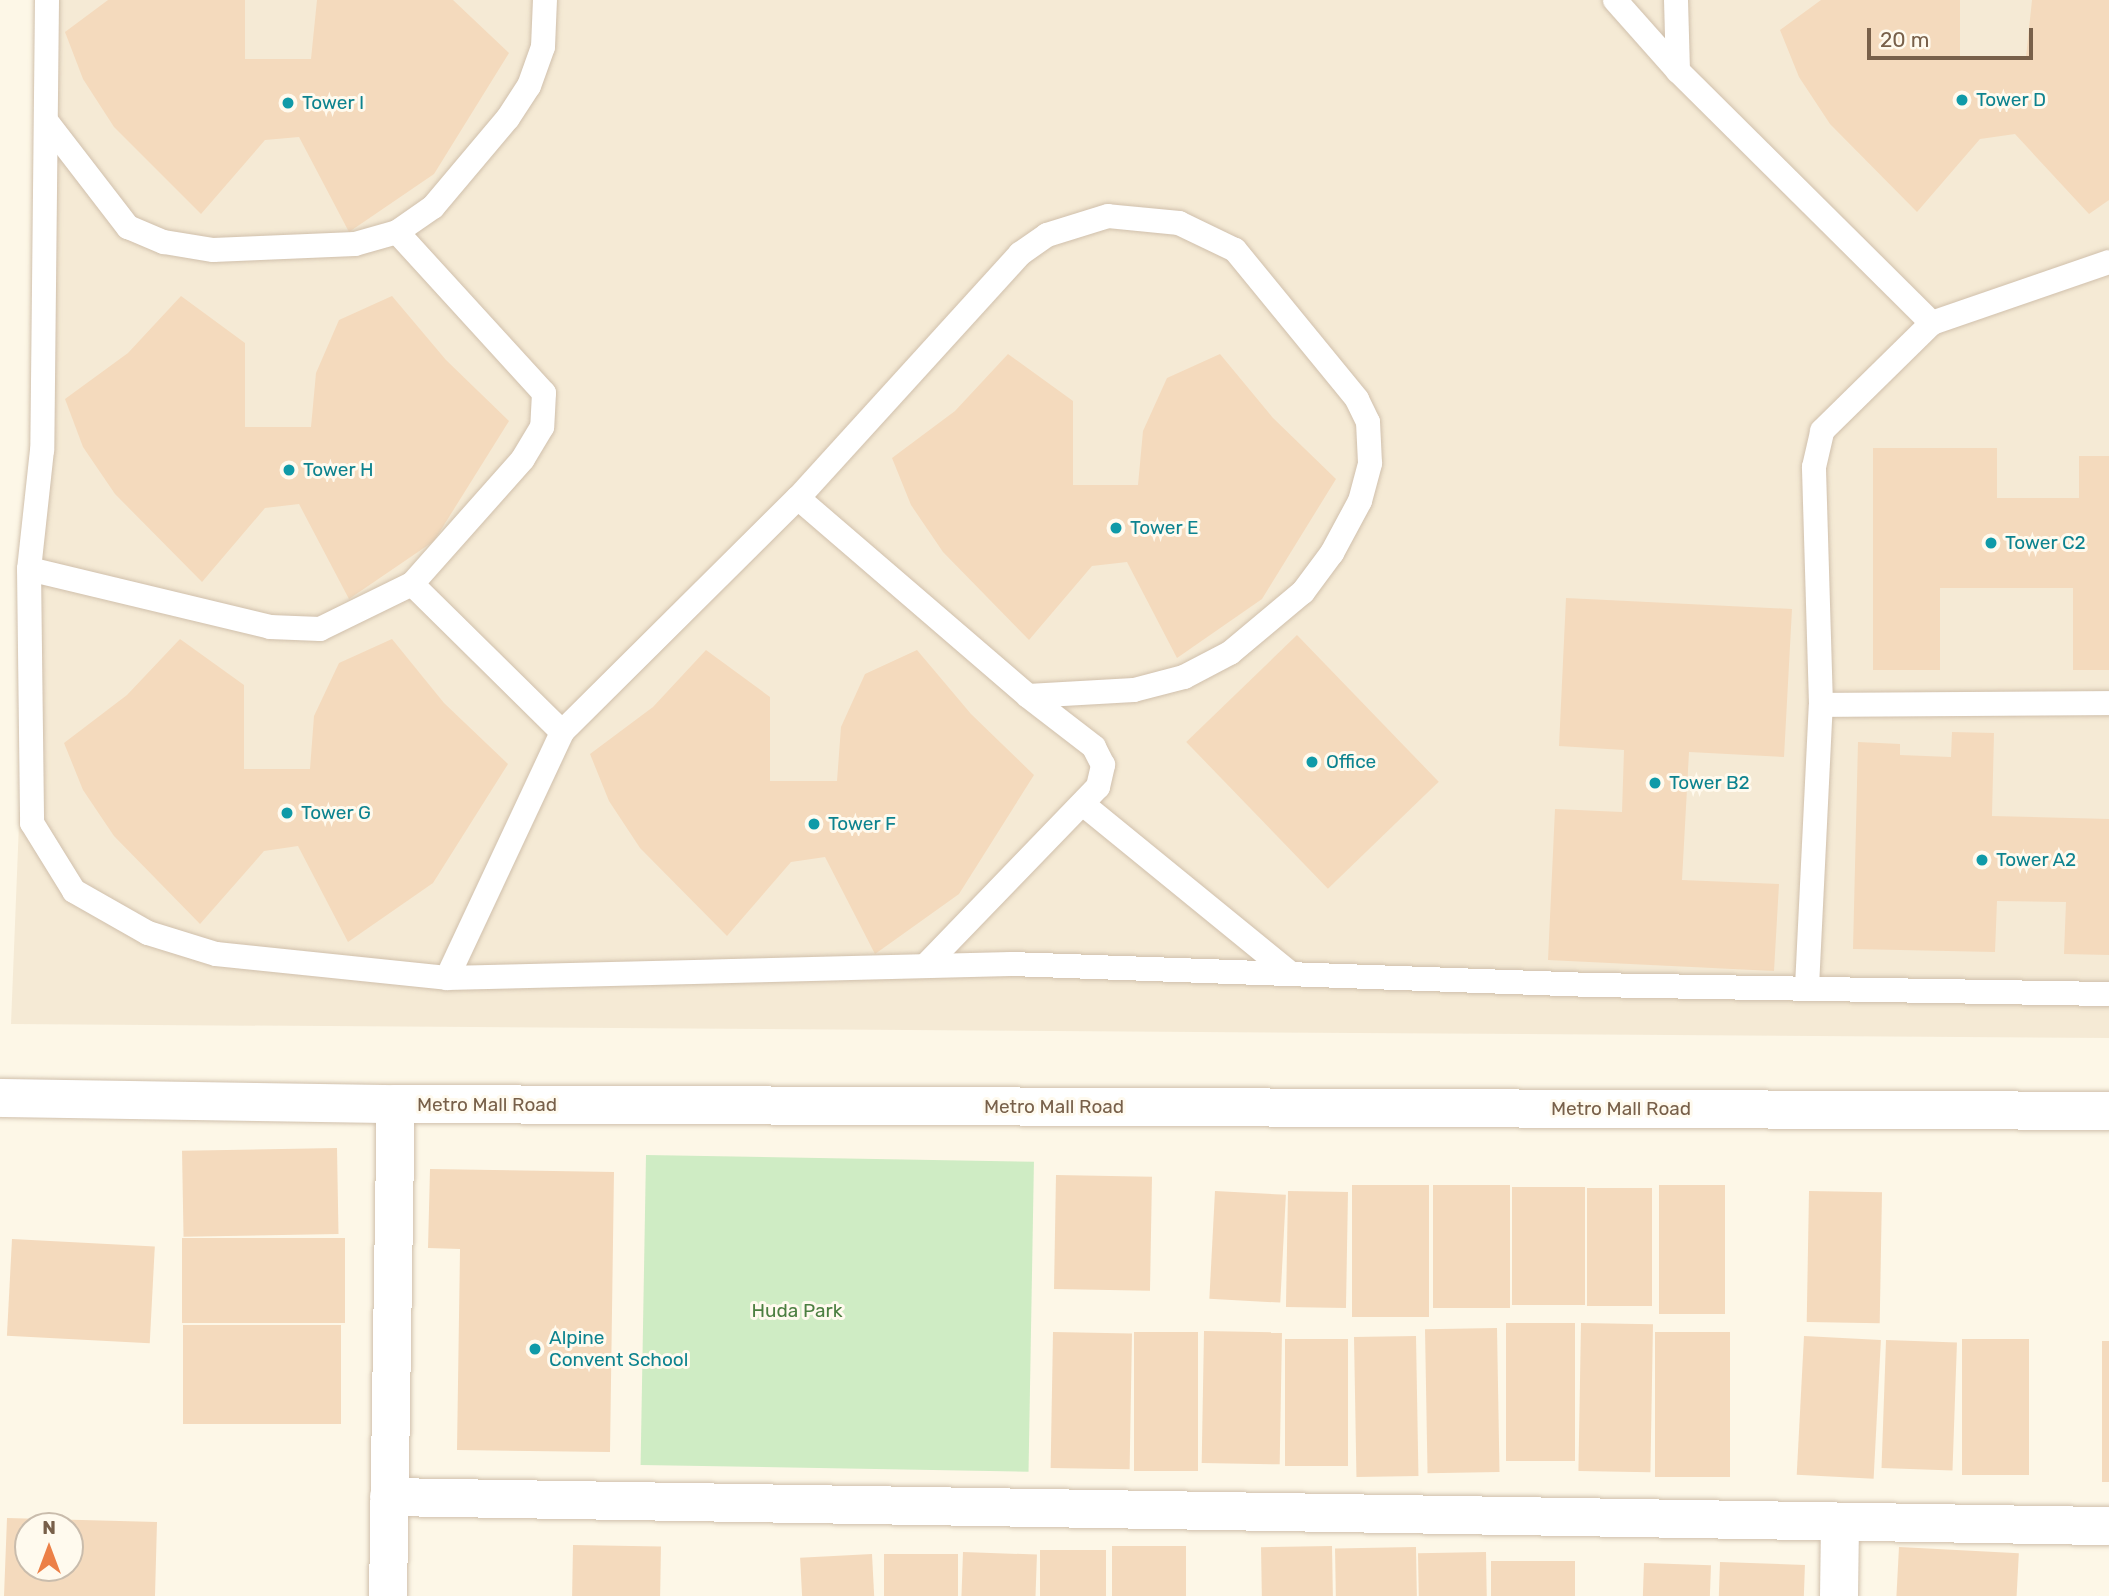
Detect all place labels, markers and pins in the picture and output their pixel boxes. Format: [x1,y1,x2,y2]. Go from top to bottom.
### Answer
place label: Tower D [1976,89,2046,111]
place label: Tower I [302,92,365,114]
marker: Tower D [1954,92,1970,108]
marker: Tower I [280,95,296,111]
place label: Tower H [303,459,374,481]
marker: Tower H [281,462,297,478]
place label: Tower E [1130,517,1199,539]
marker: Tower E [1108,520,1124,536]
place label: Tower C2 [2005,532,2086,554]
marker: Tower C2 [1983,535,1999,551]
place label: Office [1326,751,1376,773]
marker: Office [1304,754,1320,770]
place label: Tower B2 [1669,772,1750,794]
marker: Tower B2 [1647,775,1663,791]
place label: Tower G [301,802,371,824]
marker: Tower G [279,805,295,821]
place label: Tower F [828,813,896,835]
marker: Tower F [806,816,822,832]
place label: Tower A2 [1996,849,2077,871]
marker: Tower A2 [1974,852,1990,868]
place label: Alpine Convent School [549,1327,688,1371]
marker: Alpine Convent School [527,1341,543,1357]

